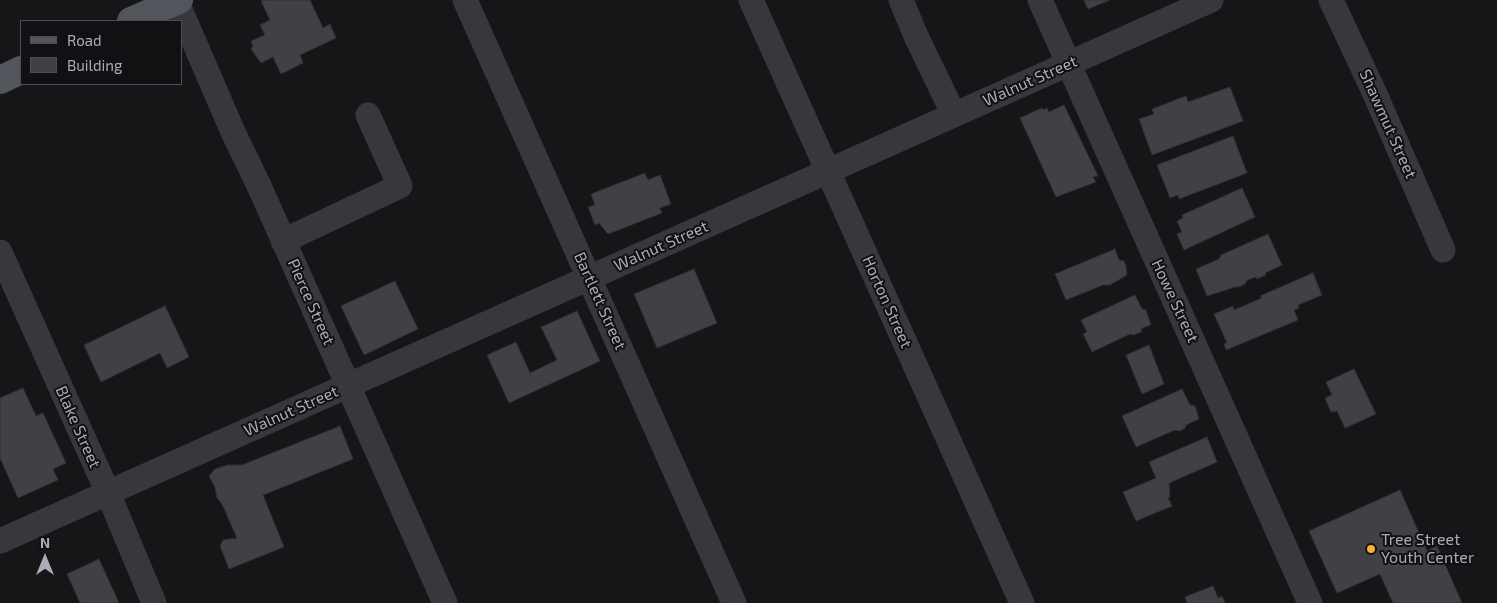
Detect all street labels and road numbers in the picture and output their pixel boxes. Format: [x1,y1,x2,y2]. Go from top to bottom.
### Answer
street label: Walnut Street [980,52,1080,110]
street label: Shawmut Street [1355,66,1421,182]
street label: Walnut Street [611,217,711,275]
street label: Bartlett Street [570,249,630,353]
street label: Horton Street [858,253,916,351]
street label: Pierce Street [283,256,339,348]
street label: Howe Street [1147,256,1203,346]
street label: Walnut Street [241,382,341,440]
street label: Blake Street [51,383,105,471]

